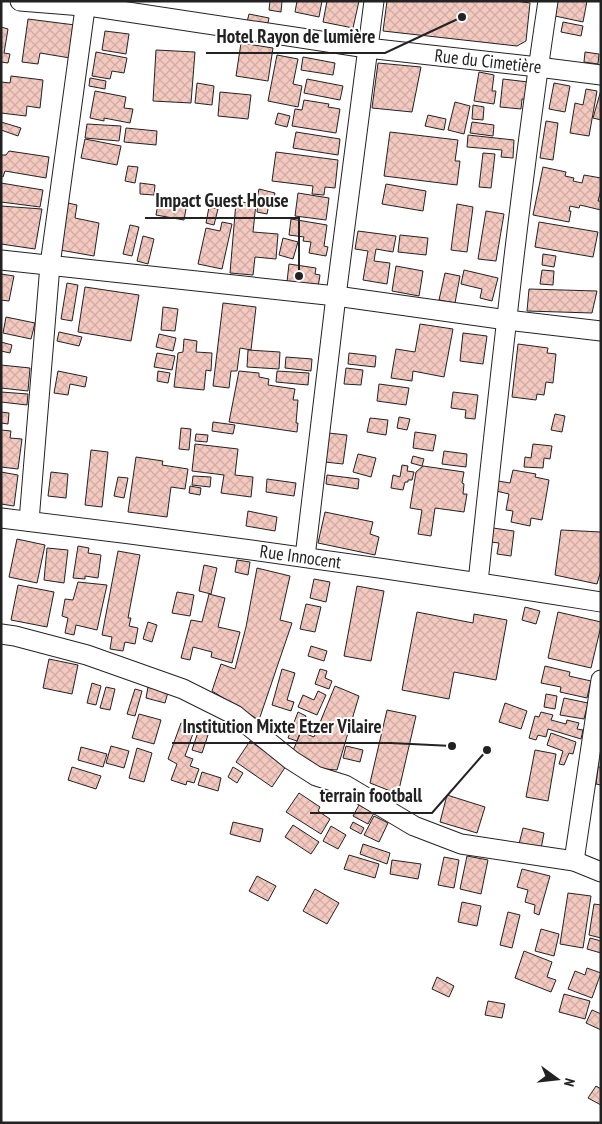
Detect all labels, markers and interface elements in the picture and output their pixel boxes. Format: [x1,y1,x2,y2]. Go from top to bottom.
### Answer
callout: Hotel Rayon de lumière [206,19,385,53]
text: Hotel Rayon de lumière [217,24,375,48]
street label: Rue du Cimetière [433,44,543,78]
callout: Impact Guest House [145,184,299,218]
text: Impact Guest House [155,188,289,212]
street label: Rue Innocent [258,539,343,573]
callout: Institution Mixte Etzer Vilaire [172,709,391,743]
text: Institution Mixte Etzer Vilaire [182,714,382,738]
callout: terrain football [310,779,432,813]
text: terrain football [320,783,423,807]
north arrow [532,1054,582,1104]
text: N [560,1076,579,1088]

